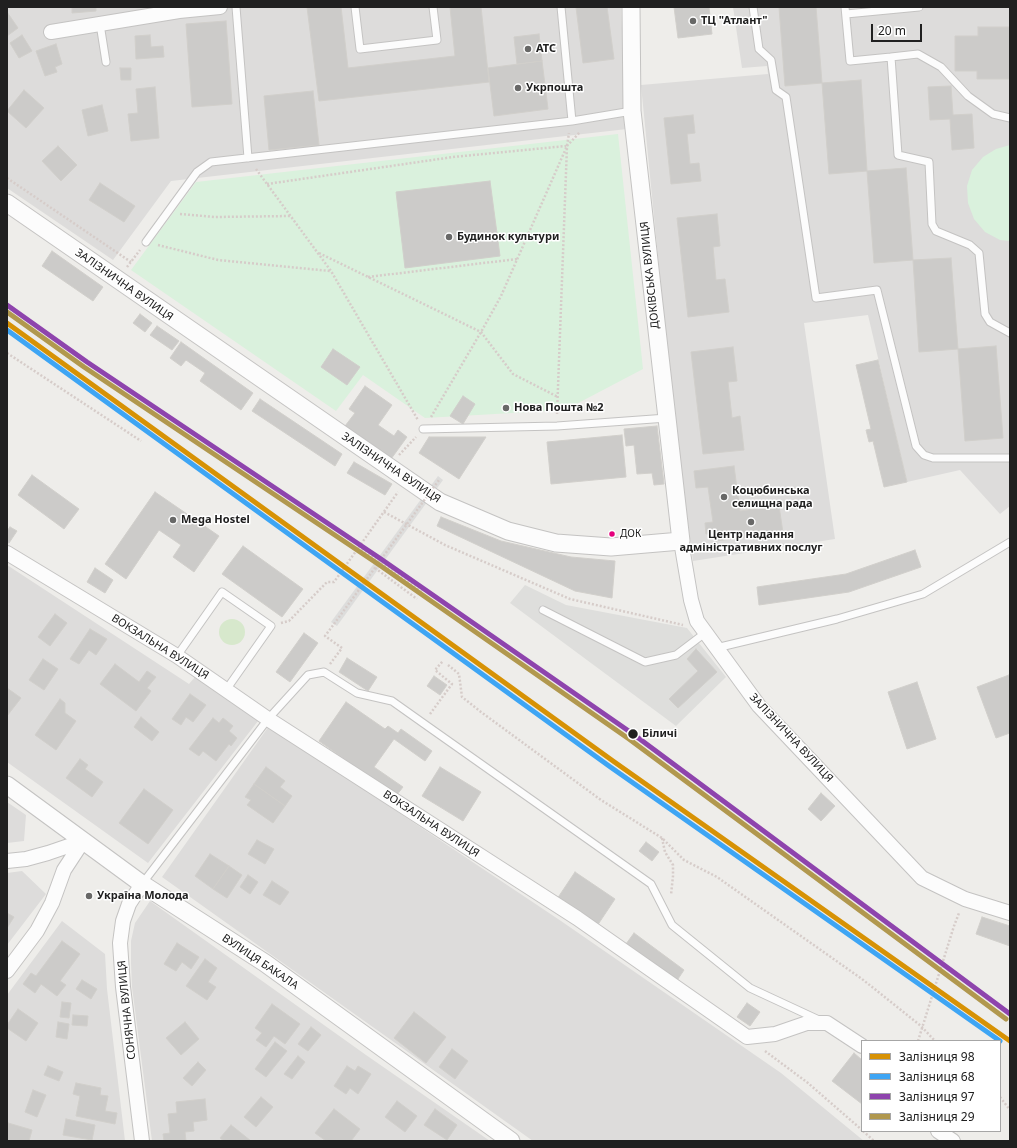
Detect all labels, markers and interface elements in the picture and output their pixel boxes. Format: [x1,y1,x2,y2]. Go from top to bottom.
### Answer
place label: ТЦ "Атлант" [701,14,768,28]
marker: ТЦ "Атлант" [688,16,698,26]
scale bar [873,16,924,42]
text: 20 m [878,22,906,39]
place label: АТС [536,42,556,56]
marker: АТС [523,44,533,54]
place label: Укрпошта [526,81,583,95]
marker: Укрпошта [513,83,523,93]
street label: ДОКІВСЬКА ВУЛИЦЯ [638,221,662,329]
place label: Будинок культури [457,230,559,244]
marker: Будинок культури [444,232,454,242]
street label: ЗАЛІЗНИЧНА ВУЛИЦЯ [72,246,176,324]
place label: Нова Пошта №2 [514,401,604,415]
marker: Нова Пошта №2 [501,403,511,413]
street label: ЗАЛІЗНИЧНА ВУЛИЦЯ [339,430,443,506]
place label: Коцюбинська селищна рада [732,484,813,510]
marker: Коцюбинська селищна рада [719,492,729,502]
place label: Mega Hostel [181,513,250,527]
marker: Mega Hostel [168,515,178,525]
marker: Центр надання адміністративних послуг [746,517,756,527]
place label: ДОК [620,528,641,540]
place label: Центр надання адміністративних послуг [680,528,822,554]
marker: ДОК [607,529,617,539]
street label: ВОКЗАЛЬНА ВУЛИЦЯ [109,612,211,682]
street label: ЗАЛІЗНИЧНА ВУЛИЦЯ [746,691,836,785]
marker: Біличі [626,727,640,741]
place label: Біличі [642,727,677,741]
street label: ВОКЗАЛЬНА ВУЛИЦЯ [380,788,482,860]
place label: Україна Молода [97,889,189,903]
marker: Україна Молода [84,891,94,901]
street label: ВУЛИЦЯ БАКАЛА [219,932,301,992]
street label: СОНЯЧНА ВУЛИЦЯ [115,960,139,1060]
legend [861,1040,1001,1132]
text: Залізниця 98 [899,1048,975,1065]
text: Залізниця 68 [899,1068,975,1085]
text: Залізниця 97 [899,1088,975,1105]
text: Залізниця 29 [899,1108,975,1125]

